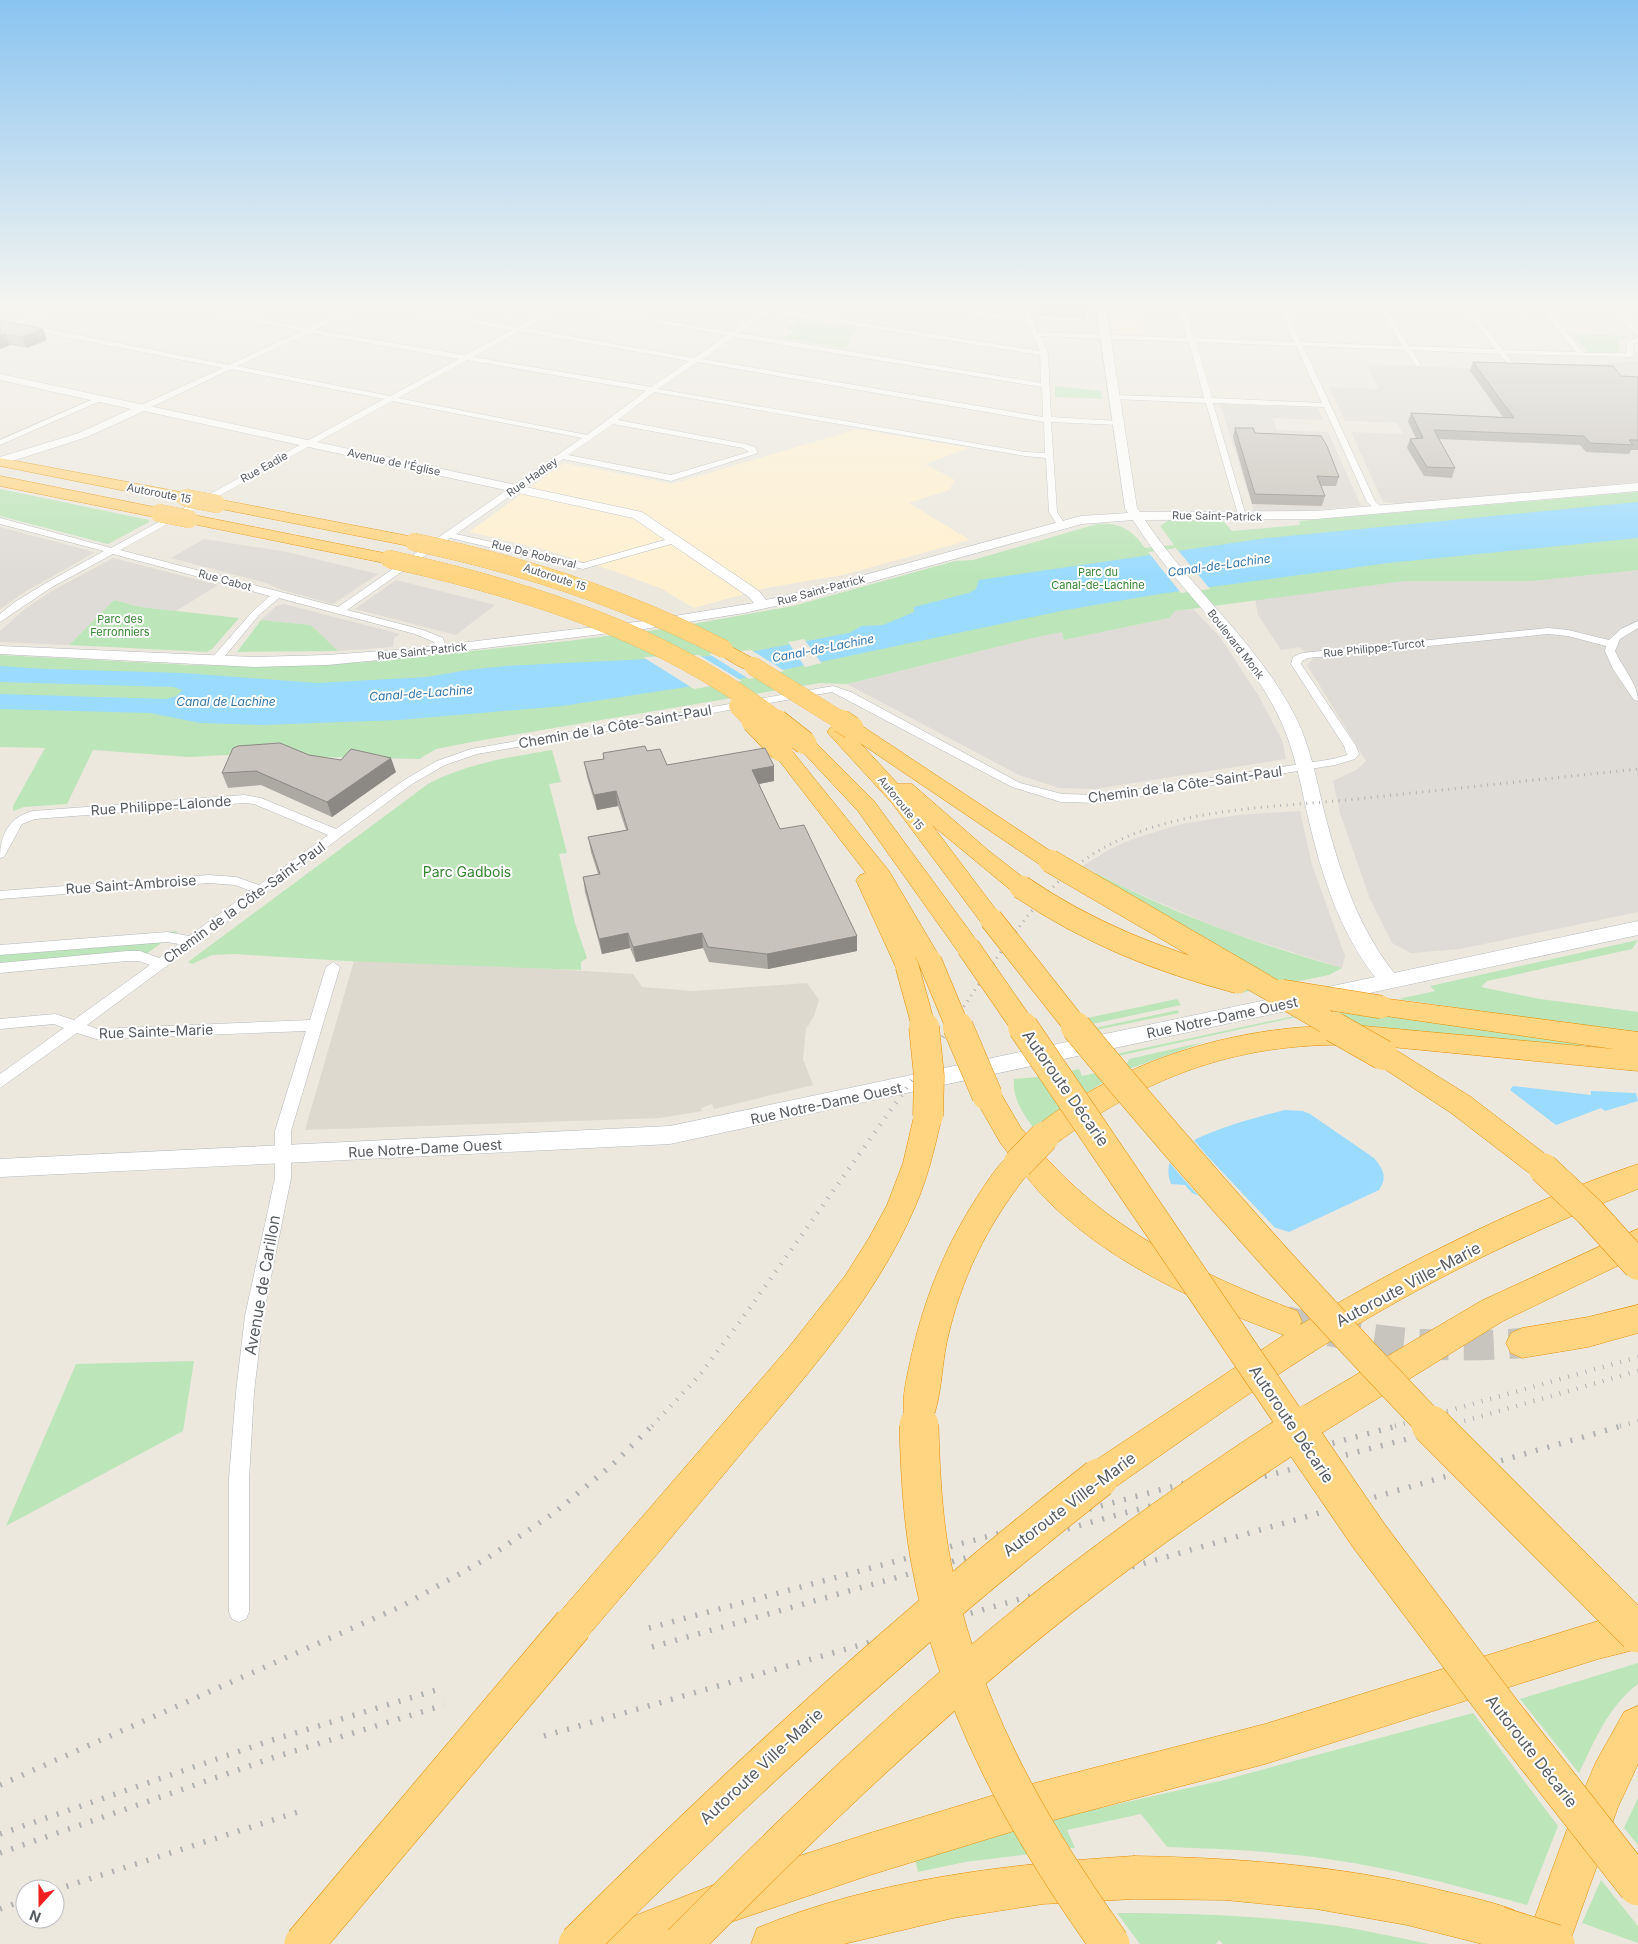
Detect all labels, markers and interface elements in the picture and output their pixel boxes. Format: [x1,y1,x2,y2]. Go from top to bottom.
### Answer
street label: Avenue de l'Église [346,445,442,479]
street label: Rue Eadie [238,448,290,486]
street label: Rue Hadley [504,454,560,500]
street label: Autoroute 15 [126,480,193,506]
street label: Rue Saint-Patrick [1172,508,1262,524]
street label: Rue De Roberval [490,537,578,571]
water label: Canal-de-Lachine [1167,550,1272,580]
street label: Autoroute 15 [522,560,589,594]
park label: Parc du Canal-de-Lachine [1051,565,1145,592]
street label: Rue Cabot [197,566,253,594]
street label: Rue Saint-Patrick [776,572,866,608]
street label: Boulevard Monk [1205,606,1267,682]
park label: Parc des Ferronniers [90,612,150,639]
water label: Canal-de-Lachine [771,631,875,665]
street label: Rue Philippe-Turcot [1323,636,1426,660]
street label: Rue Saint-Patrick [376,639,468,663]
water label: Canal-de-Lachine [369,682,473,704]
water label: Canal de Lachine [176,694,276,709]
street label: Chemin de la Côte-Saint-Paul [517,701,713,751]
street label: Chemin de la Côte-Saint-Paul [1087,762,1283,806]
street label: Autoroute 15 [875,773,927,833]
street label: Rue Philippe-Lalonde [90,792,232,818]
street label: Chemin de la Côte-Saint-Paul [160,838,328,966]
park label: Parc Gadbois [423,863,511,880]
street label: Rue Saint-Ambroise [65,871,197,897]
street label: Rue Notre-Dame Ouest [1145,993,1299,1041]
street label: Rue Sainte-Marie [98,1021,214,1041]
street label: Autoroute Décarie [1018,1026,1114,1150]
street label: Rue Notre-Dame Ouest [749,1079,903,1127]
street label: Rue Notre-Dame Ouest [348,1135,503,1161]
street label: Avenue de Carillon [240,1213,284,1357]
street label: Autoroute Ville-Marie [1332,1237,1484,1331]
street label: Autoroute Décarie [1245,1361,1339,1487]
street label: Autoroute Ville-Marie [999,1448,1139,1560]
street label: Autoroute Décarie [1482,1691,1582,1811]
street label: Autoroute Ville-Marie [695,1704,827,1828]
north arrow [15,1879,65,1929]
text: N [27,1907,43,1926]

